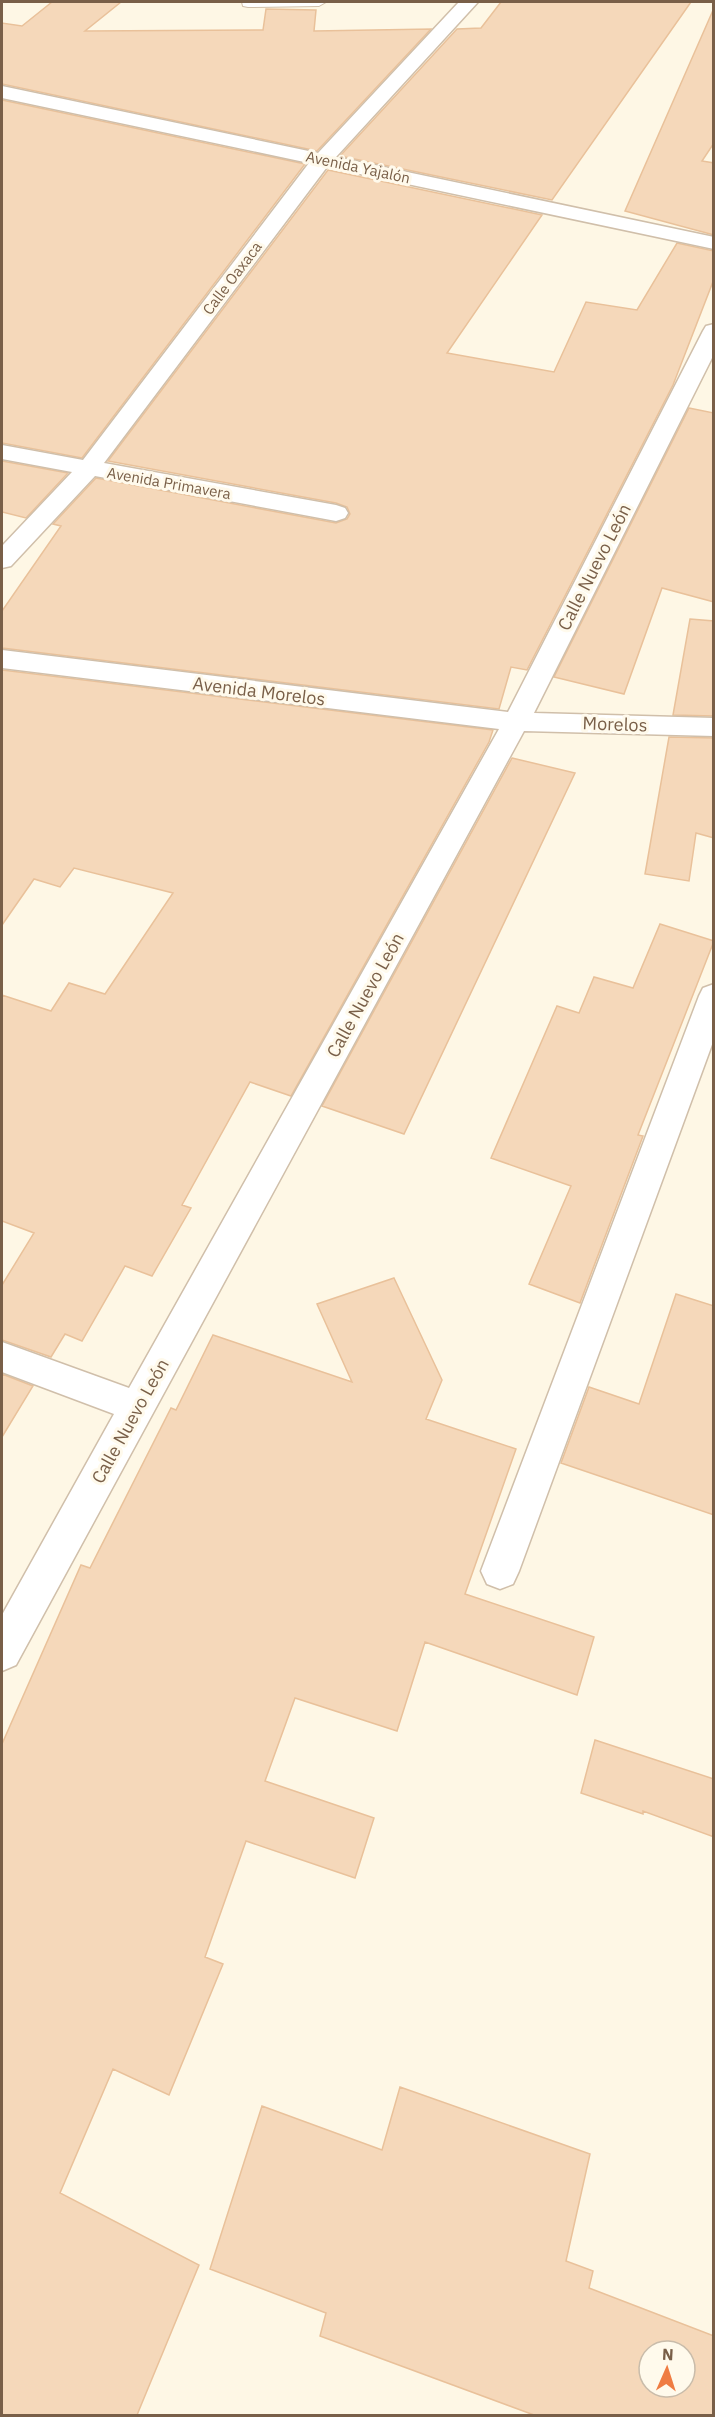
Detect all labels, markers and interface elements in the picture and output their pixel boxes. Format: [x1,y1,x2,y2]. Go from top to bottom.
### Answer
street label: Avenida Yajalón [304,147,412,187]
street label: Calle Oaxaca [198,238,266,318]
street label: Avenida Primavera [106,463,232,503]
street label: Calle Nuevo León [552,500,636,634]
street label: Avenida Morelos [191,671,327,711]
street label: Morelos [582,711,648,737]
street label: Calle Nuevo León [321,928,409,1062]
street label: Calle Nuevo León [86,1354,174,1488]
north arrow [637,2339,697,2399]
text: N [661,2344,674,2364]

